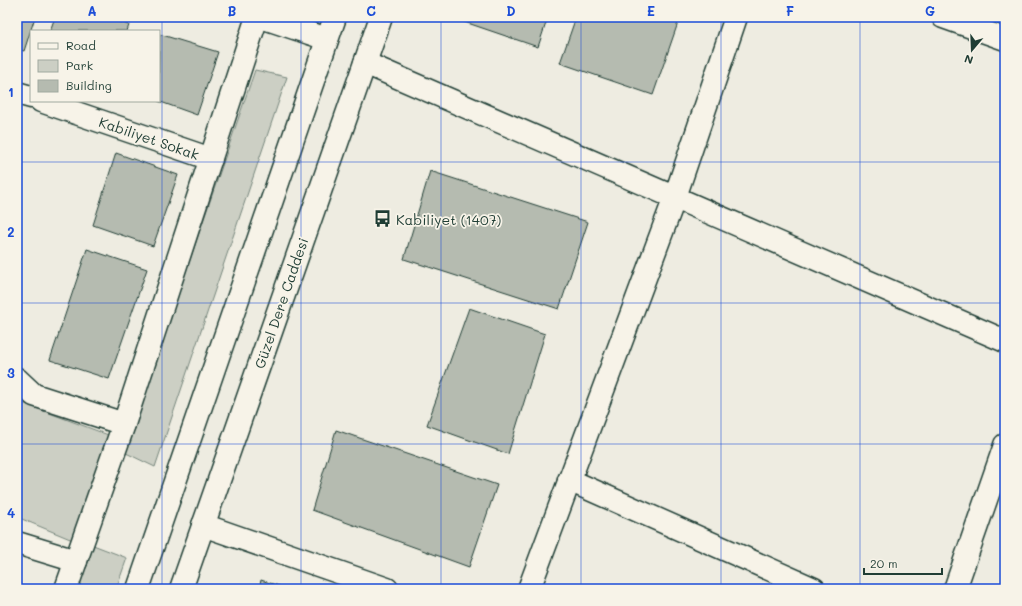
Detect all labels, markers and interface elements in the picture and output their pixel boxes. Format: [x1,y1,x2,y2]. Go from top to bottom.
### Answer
text: A [87,2,97,19]
text: B [228,2,237,19]
text: C [366,2,376,19]
text: D [506,2,516,19]
text: E [647,2,655,19]
text: F [786,2,794,19]
text: G [925,2,935,19]
legend [30,30,160,102]
north arrow [952,30,992,70]
text: Road [66,37,96,53]
text: N [962,51,975,68]
text: Park [66,57,93,73]
text: Building [66,77,112,93]
text: 1 [8,83,14,100]
street label: Kabiliyet Sokak [96,112,202,164]
bus stop icon: Kabiliyet (1407) [373,209,393,229]
place label: Kabiliyet (1407) [396,210,501,229]
text: 2 [7,223,15,240]
street label: Güzel Dere Caddesi [250,235,312,371]
text: 3 [7,364,15,381]
text: 4 [7,504,15,521]
scale bar [864,550,942,576]
text: 20 m [870,555,898,571]

